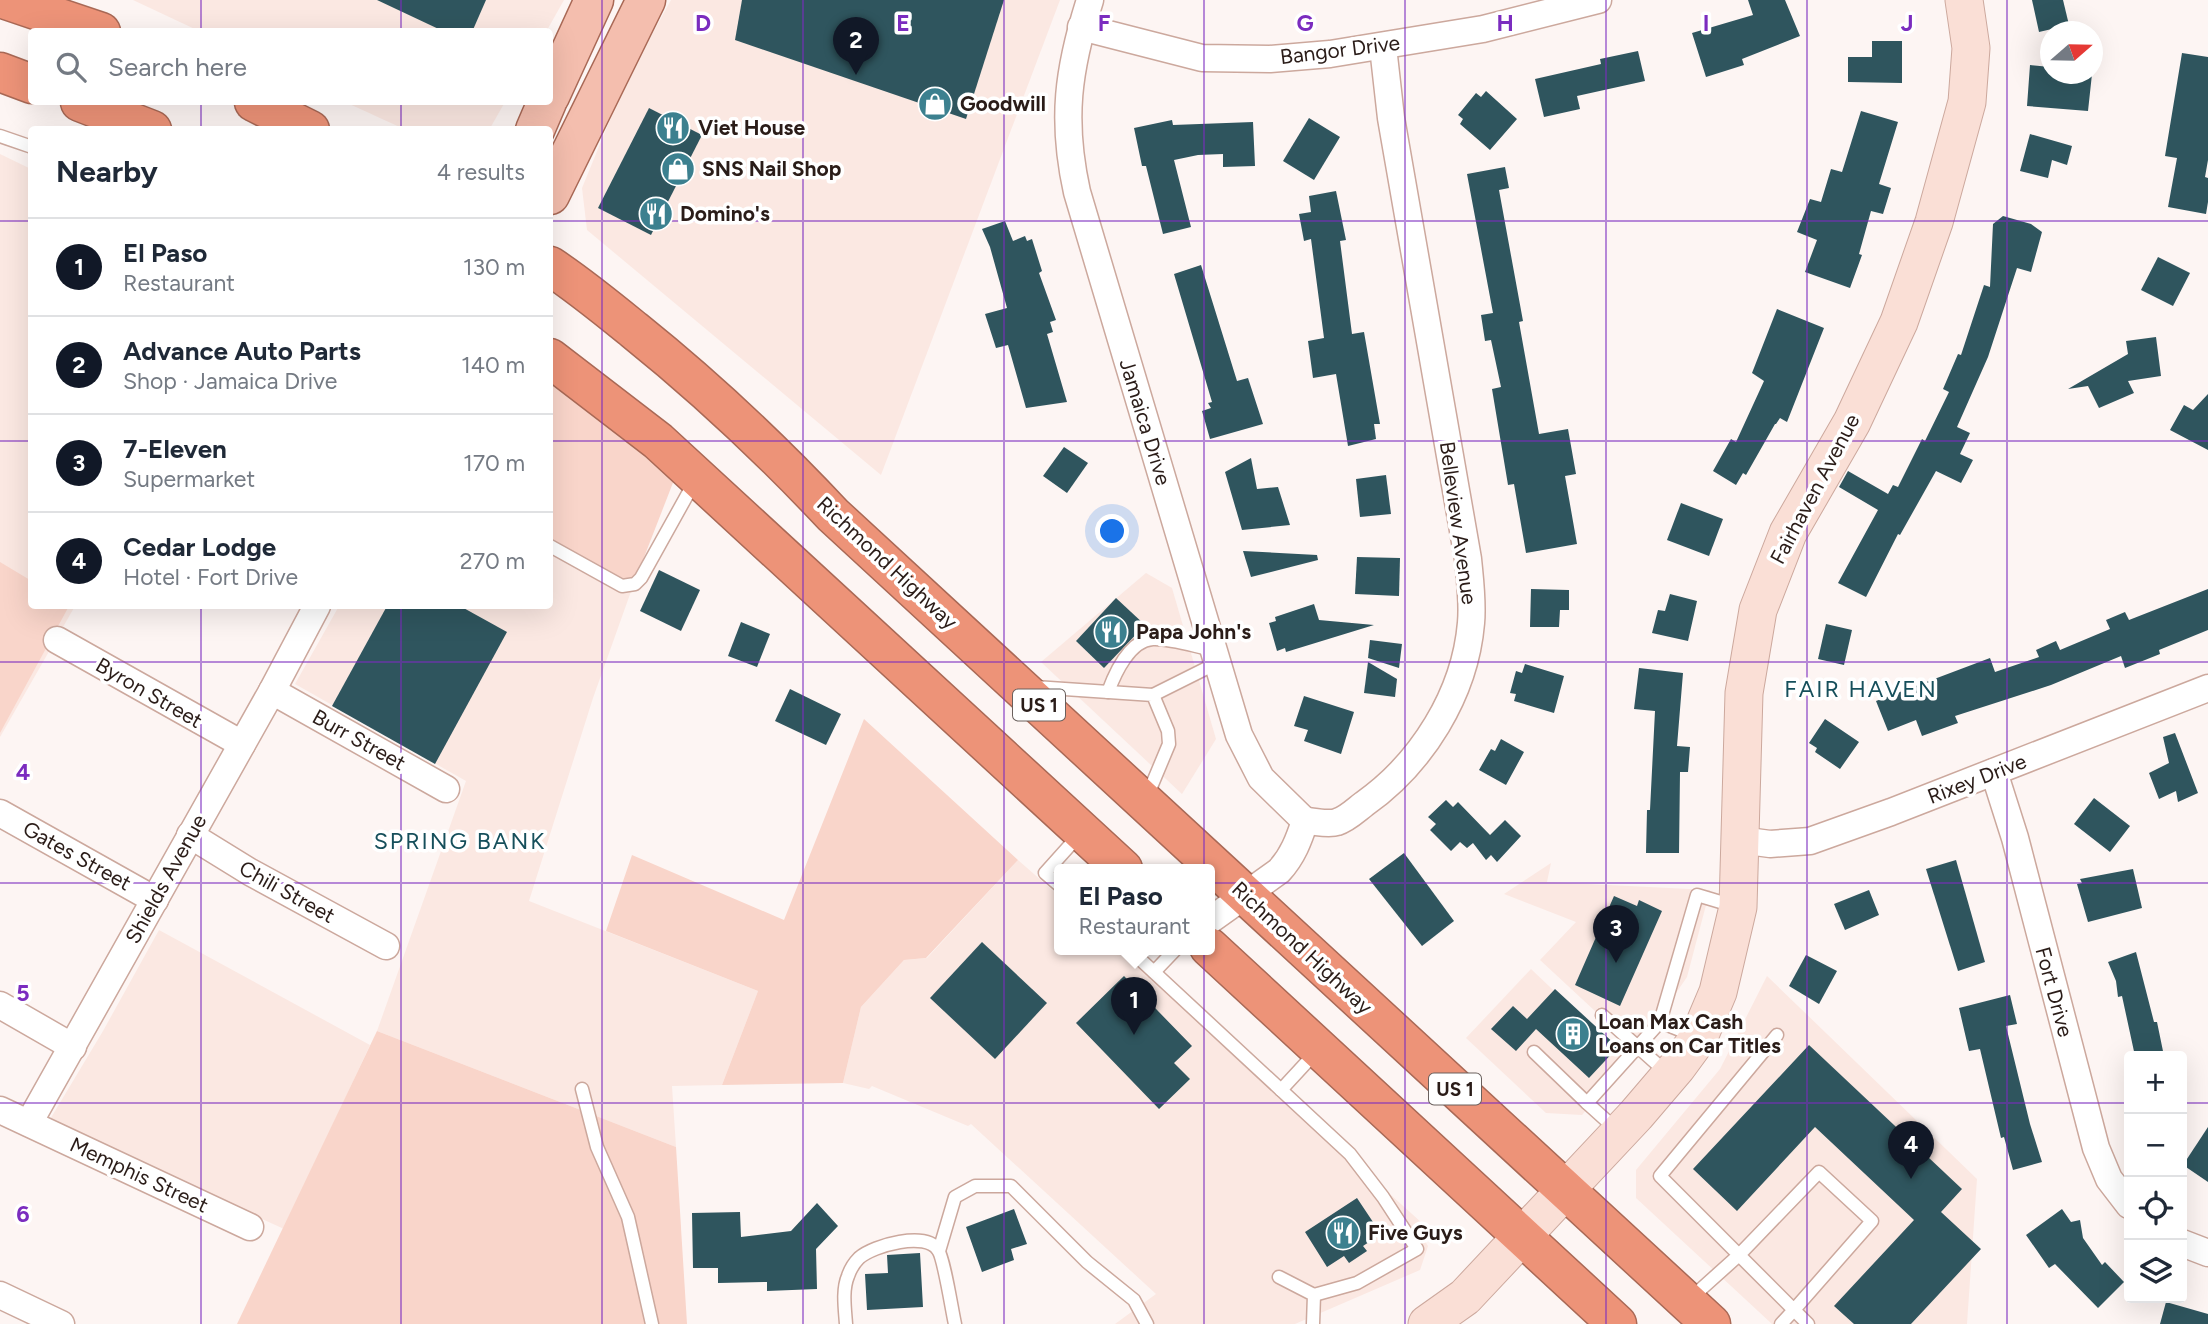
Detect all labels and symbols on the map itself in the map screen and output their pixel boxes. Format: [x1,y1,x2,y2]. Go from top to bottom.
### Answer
text: D [695,9,711,37]
text: E [896,9,910,37]
text: F [1098,9,1111,37]
text: G [1296,9,1314,37]
text: H [1496,9,1514,37]
text: I [1703,9,1709,37]
text: J [1901,9,1913,37]
pin: 2 [833,17,879,75]
north arrow [2040,21,2103,84]
street label: Bangor Drive [1279,30,1401,69]
shop icon: Goodwill [916,85,954,123]
place label: Goodwill [960,91,1046,116]
restaurant icon: Viet House [654,109,692,147]
place label: Viet House [698,115,805,140]
shop icon: SNS Nail Shop [659,150,697,188]
place label: SNS Nail Shop [702,156,841,181]
restaurant icon: Domino's [637,195,675,233]
place label: Domino's [680,201,770,226]
street label: Jamaica Drive [1114,356,1177,488]
street label: Fairhaven Avenue [1764,409,1865,568]
street label: Belleview Avenue [1435,440,1482,606]
street label: Richmond Highway [812,491,963,634]
your location [1095,514,1129,548]
restaurant icon: Papa John's [1092,613,1130,651]
place label: Papa John's [1136,619,1251,644]
street label: Byron Street [92,652,207,733]
district label: FAIR HAVEN [1784,675,1938,703]
road number: US 1 [1013,690,1065,720]
street label: Burr Street [308,704,410,775]
street label: Rixey Drive [1924,748,2030,809]
text: 4 [16,758,30,786]
street label: Shields Avenue [120,810,211,948]
street label: Gates Street [19,816,136,896]
district label: SPRING BANK [374,827,546,855]
street label: Chili Street [235,855,339,928]
street label: Richmond Highway [1227,876,1378,1019]
pin: 3 [1593,905,1639,963]
street label: Fort Drive [2030,944,2078,1040]
pin: 1 [1111,977,1157,1035]
text: 5 [16,979,30,1007]
place label: Loan Max Cash Loans on Car Titles [1598,1009,1781,1058]
building icon: Loan Max Cash Loans on Car Titles [1554,1015,1592,1053]
road number: US 1 [1429,1074,1481,1105]
pin: 4 [1888,1121,1934,1179]
street label: Memphis Street [66,1132,212,1218]
text: 6 [16,1200,30,1228]
restaurant icon: Five Guys [1324,1214,1362,1252]
place label: Five Guys [1368,1220,1463,1245]

